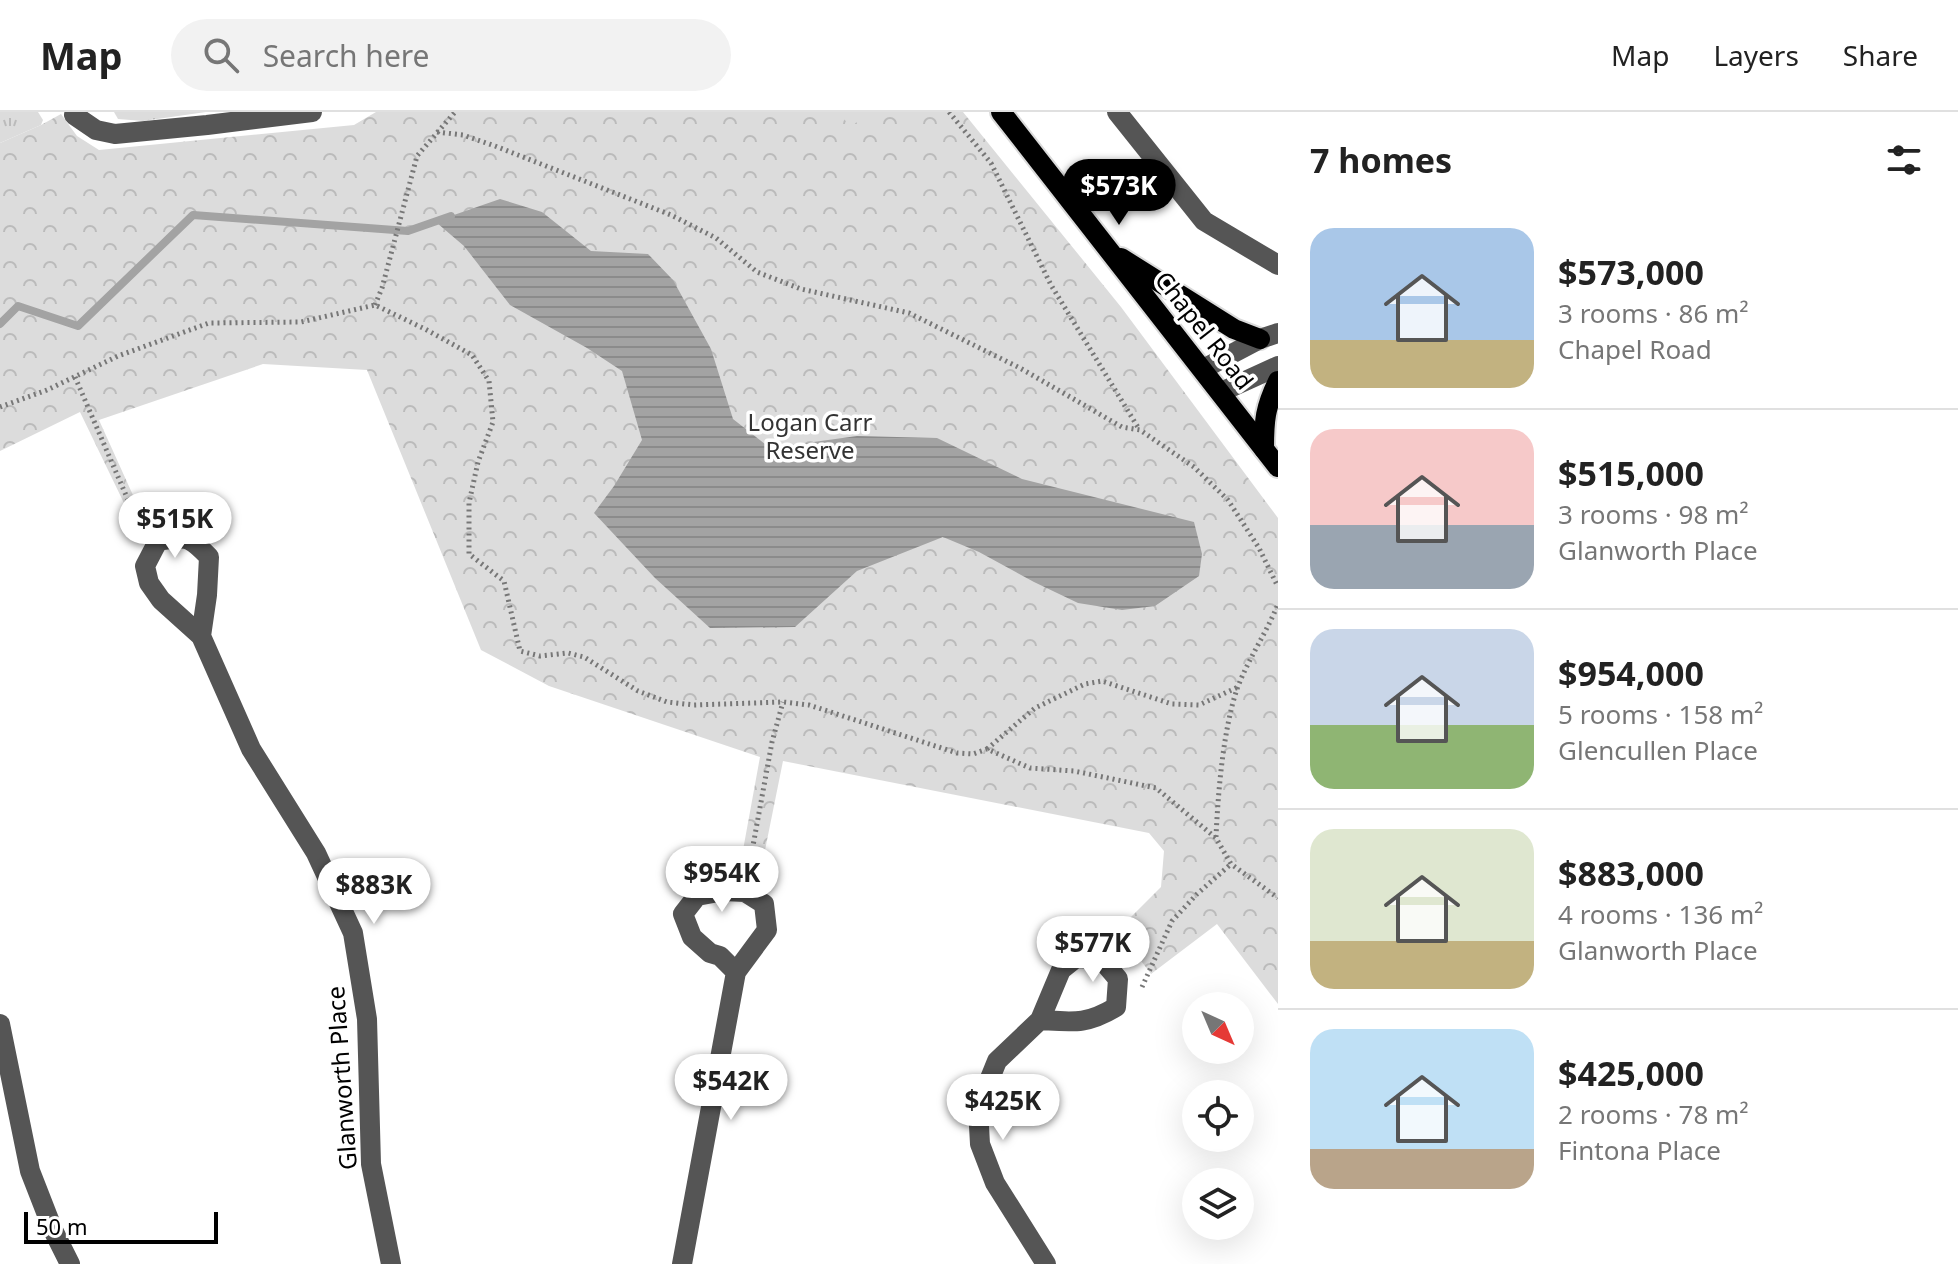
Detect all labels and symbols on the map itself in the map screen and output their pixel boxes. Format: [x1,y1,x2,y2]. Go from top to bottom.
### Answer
pin: $573K [1063,159,1175,227]
street label: Chapel Road [1148,264,1262,396]
park label: Logan Carr Reserve [748,405,873,466]
pin: $515K [119,492,231,560]
pin: $954K [666,846,778,914]
pin: $883K [318,858,430,926]
pin: $577K [1037,916,1149,984]
street label: Glanworth Place [318,985,364,1171]
north arrow [1182,992,1254,1064]
pin: $542K [675,1054,787,1122]
pin: $425K [947,1074,1059,1142]
scale bar [24,1208,218,1244]

